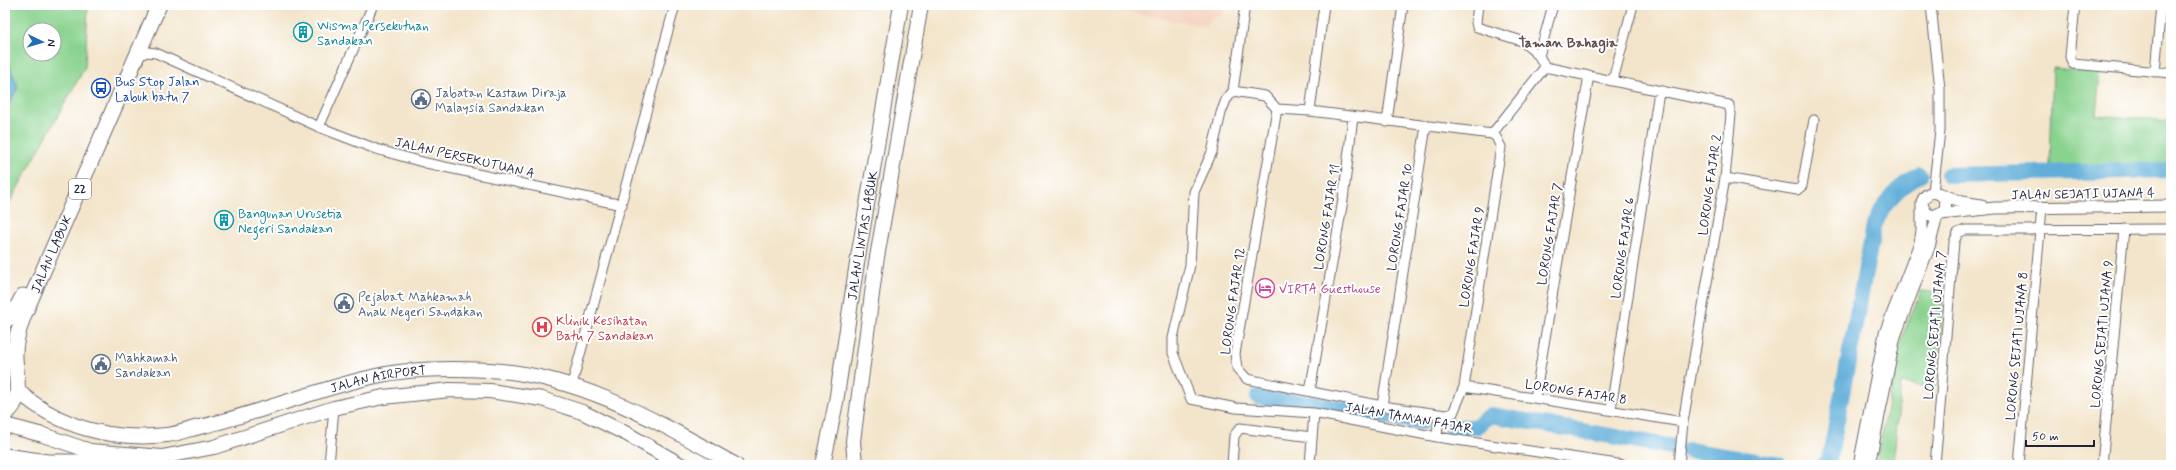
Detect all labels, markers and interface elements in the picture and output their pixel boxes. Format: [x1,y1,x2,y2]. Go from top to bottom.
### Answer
place label: Wisma Persekutuan Sandakan [317,18,429,50]
building icon: Wisma Persekutuan Sandakan [292,21,314,43]
north arrow [22,22,62,62]
district label: Taman Bahagia [1519,34,1618,54]
text: N [44,39,58,47]
place label: Bus Stop Jalan Labuk batu 7 [115,74,200,106]
bus stop icon: Bus Stop Jalan Labuk batu 7 [90,77,112,99]
place label: Jabatan Kastam Diraja Malaysia Sandakan [435,85,567,117]
public building icon: Jabatan Kastam Diraja Malaysia Sandakan [410,88,432,110]
street label: LORONG FAJAR 2 [1695,133,1726,237]
street label: JALAN PERSEKUTUAN A [393,134,536,183]
street label: LORONG FAJAR 10 [1384,162,1417,272]
street label: LORONG FAJAR 11 [1311,163,1344,271]
street label: JALAN LINTAS LABUK [844,169,883,302]
road number: 22 [69,179,91,199]
street label: LORONG FAJAR 7 [1534,182,1567,287]
street label: JALAN SEJATI UJANA 4 [2011,185,2155,204]
street label: LORONG FAJAR 6 [1608,196,1639,300]
place label: Bangunan Urusetia Negeri Sandakan [238,206,343,240]
street label: LORONG FAJAR 9 [1456,206,1489,309]
building icon: Bangunan Urusetia Negeri Sandakan [213,209,235,231]
street label: JALAN LABUK [27,213,76,296]
street label: LORONG FAJAR 12 [1218,246,1249,356]
street label: LORONG SEJATI UJANA 7 [1921,250,1950,400]
street label: LORONG SEJATI UJANA 9 [2088,260,2117,409]
street label: LORONG SEJATI UJANA 8 [2003,271,2032,421]
hotel icon: VIRTA Guesthouse [1254,277,1276,299]
place label: VIRTA Guesthouse [1279,281,1381,298]
place label: Pejabat Mahkamah Anak Negeri Sandakan [358,289,482,321]
public building icon: Pejabat Mahkamah Anak Negeri Sandakan [333,292,355,314]
place label: Klinik Kesihatan Batu 7 Sandakan [556,313,654,345]
hospital icon: Klinik Kesihatan Batu 7 Sandakan [531,316,553,338]
place label: Mahkamah Sandakan [115,350,178,382]
public building icon: Mahkamah Sandakan [90,353,112,375]
street label: JALAN AIRPORT [328,363,427,398]
street label: LORONG FAJAR 8 [1524,376,1628,409]
street label: JALAN TAMAN FAJAR [1344,399,1474,438]
scale bar [2026,422,2094,448]
text: 50 m [2032,429,2059,445]

